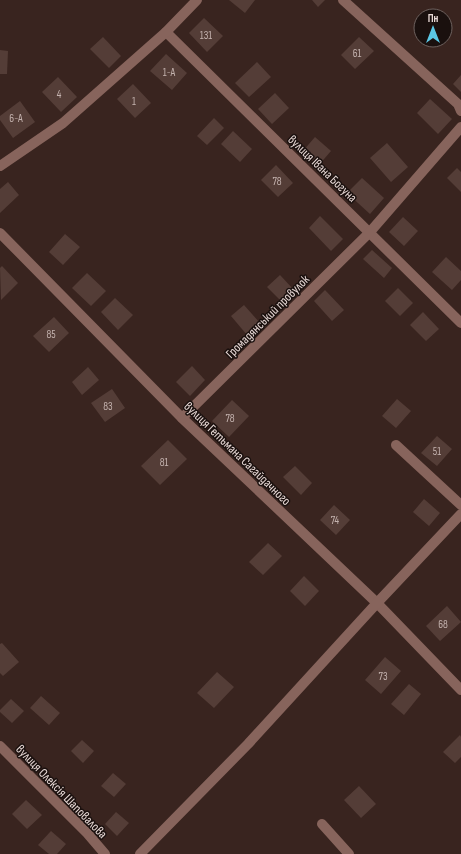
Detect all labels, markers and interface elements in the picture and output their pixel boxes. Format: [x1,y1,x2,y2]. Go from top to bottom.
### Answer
north arrow [413,8,453,48]
text: Пн [428,12,439,25]
house number: 131 [200,29,212,42]
house number: 61 [353,47,361,60]
house number: 1-А [163,66,175,79]
house number: 4 [57,88,62,101]
house number: 1 [132,95,136,108]
house number: 6-А [9,112,23,125]
street label: вулиця Івана Богуна [284,132,360,206]
house number: 78 [272,175,282,188]
street label: Громадянський провулок [223,272,313,362]
house number: 85 [46,328,56,341]
street label: вулиця Гетьмана Сагайдачного [181,399,294,509]
house number: 83 [103,400,113,413]
house number: 78 [225,412,235,425]
house number: 51 [433,445,441,458]
house number: 81 [160,456,168,469]
house number: 74 [331,514,340,527]
house number: 68 [438,618,448,631]
house number: 73 [378,670,388,683]
street label: вулиця Олексія Шаповалова [12,741,110,842]

